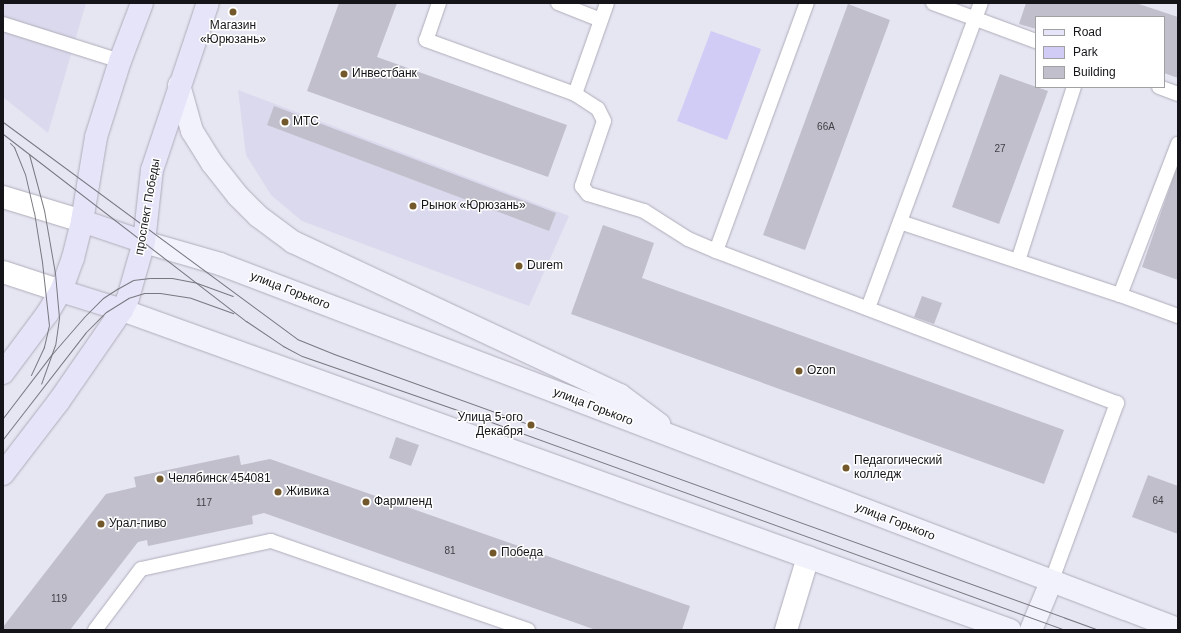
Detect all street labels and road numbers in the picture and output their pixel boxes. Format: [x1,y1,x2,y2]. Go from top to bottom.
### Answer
street label: проспект Победы [132,158,164,256]
street label: улица Горького [248,269,332,313]
street label: улица Горького [551,385,635,429]
street label: улица Горького [853,500,937,544]

